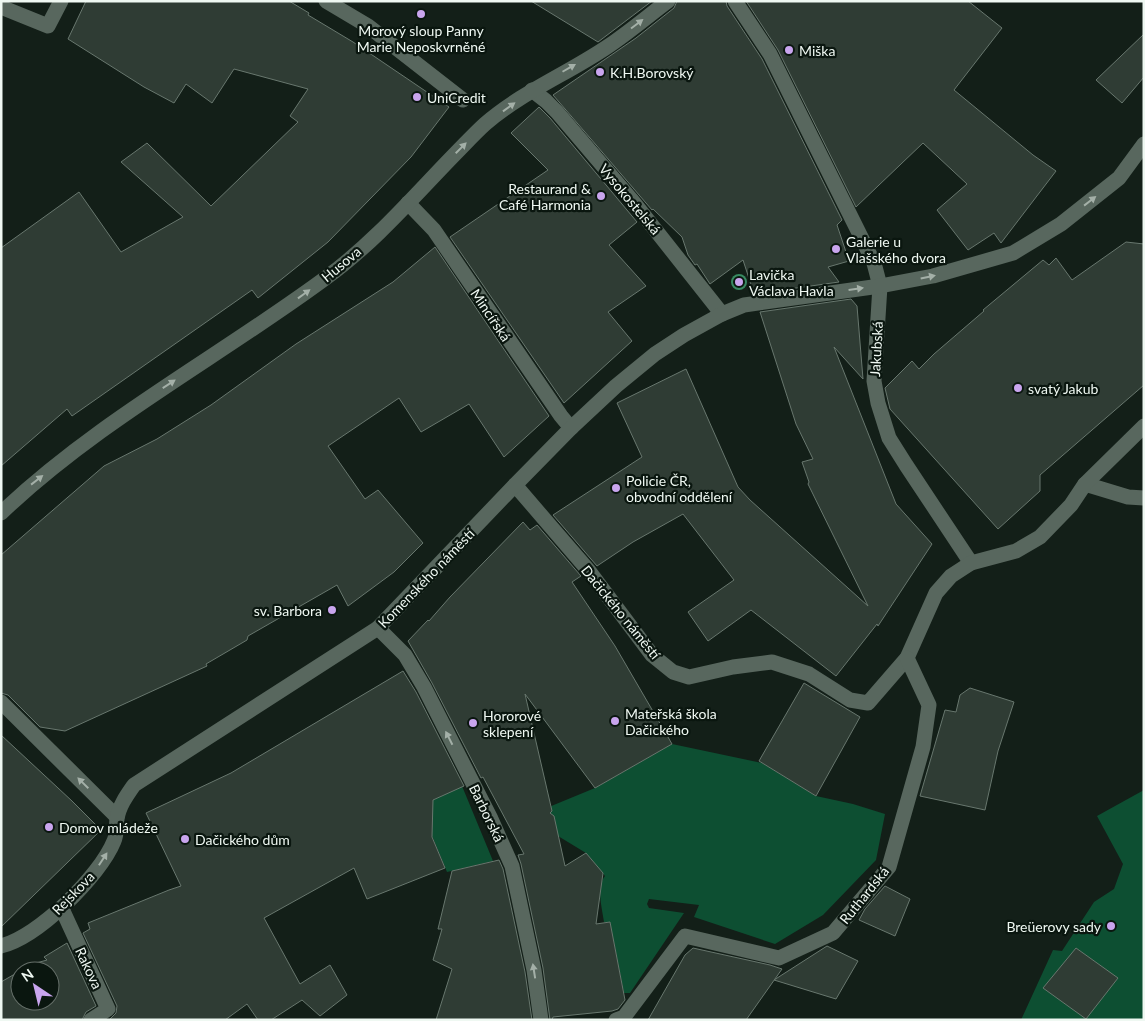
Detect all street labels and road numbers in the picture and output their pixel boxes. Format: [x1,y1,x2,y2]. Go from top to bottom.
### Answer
street label: Vysokostelská [596,160,664,238]
street label: Husova [318,243,364,285]
street label: Mincířská [467,285,515,345]
street label: Jakubská [866,321,886,377]
street label: Komenského náměstí [374,524,479,631]
street label: Dačického náměstí [578,562,665,663]
street label: Barborská [466,781,508,845]
street label: Ruthardská [836,863,892,927]
street label: Rejskova [48,868,98,918]
street label: Rakova [72,944,106,992]

